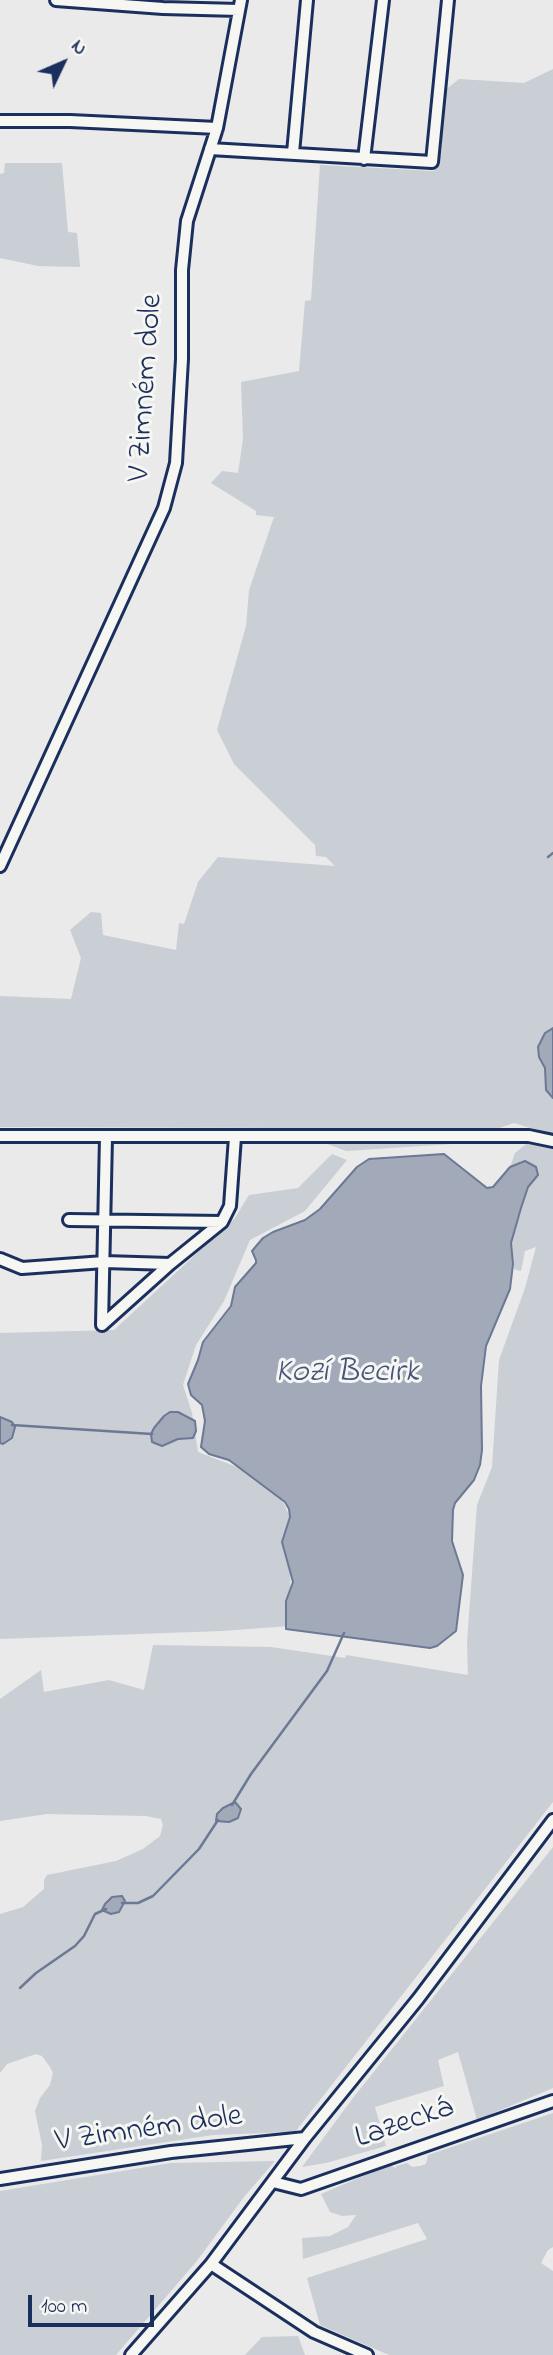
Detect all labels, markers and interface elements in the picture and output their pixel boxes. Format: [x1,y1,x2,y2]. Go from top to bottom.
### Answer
north arrow [28,28,98,98]
text: N [64,34,93,62]
street label: V Zimném dole [122,293,174,483]
water label: Kozí Becirk [275,1355,419,1395]
street label: Lazecká [351,2090,459,2160]
street label: V Zimném dole [53,2099,245,2163]
scale bar [32,2282,158,2326]
text: 100 m [41,2292,87,2322]

